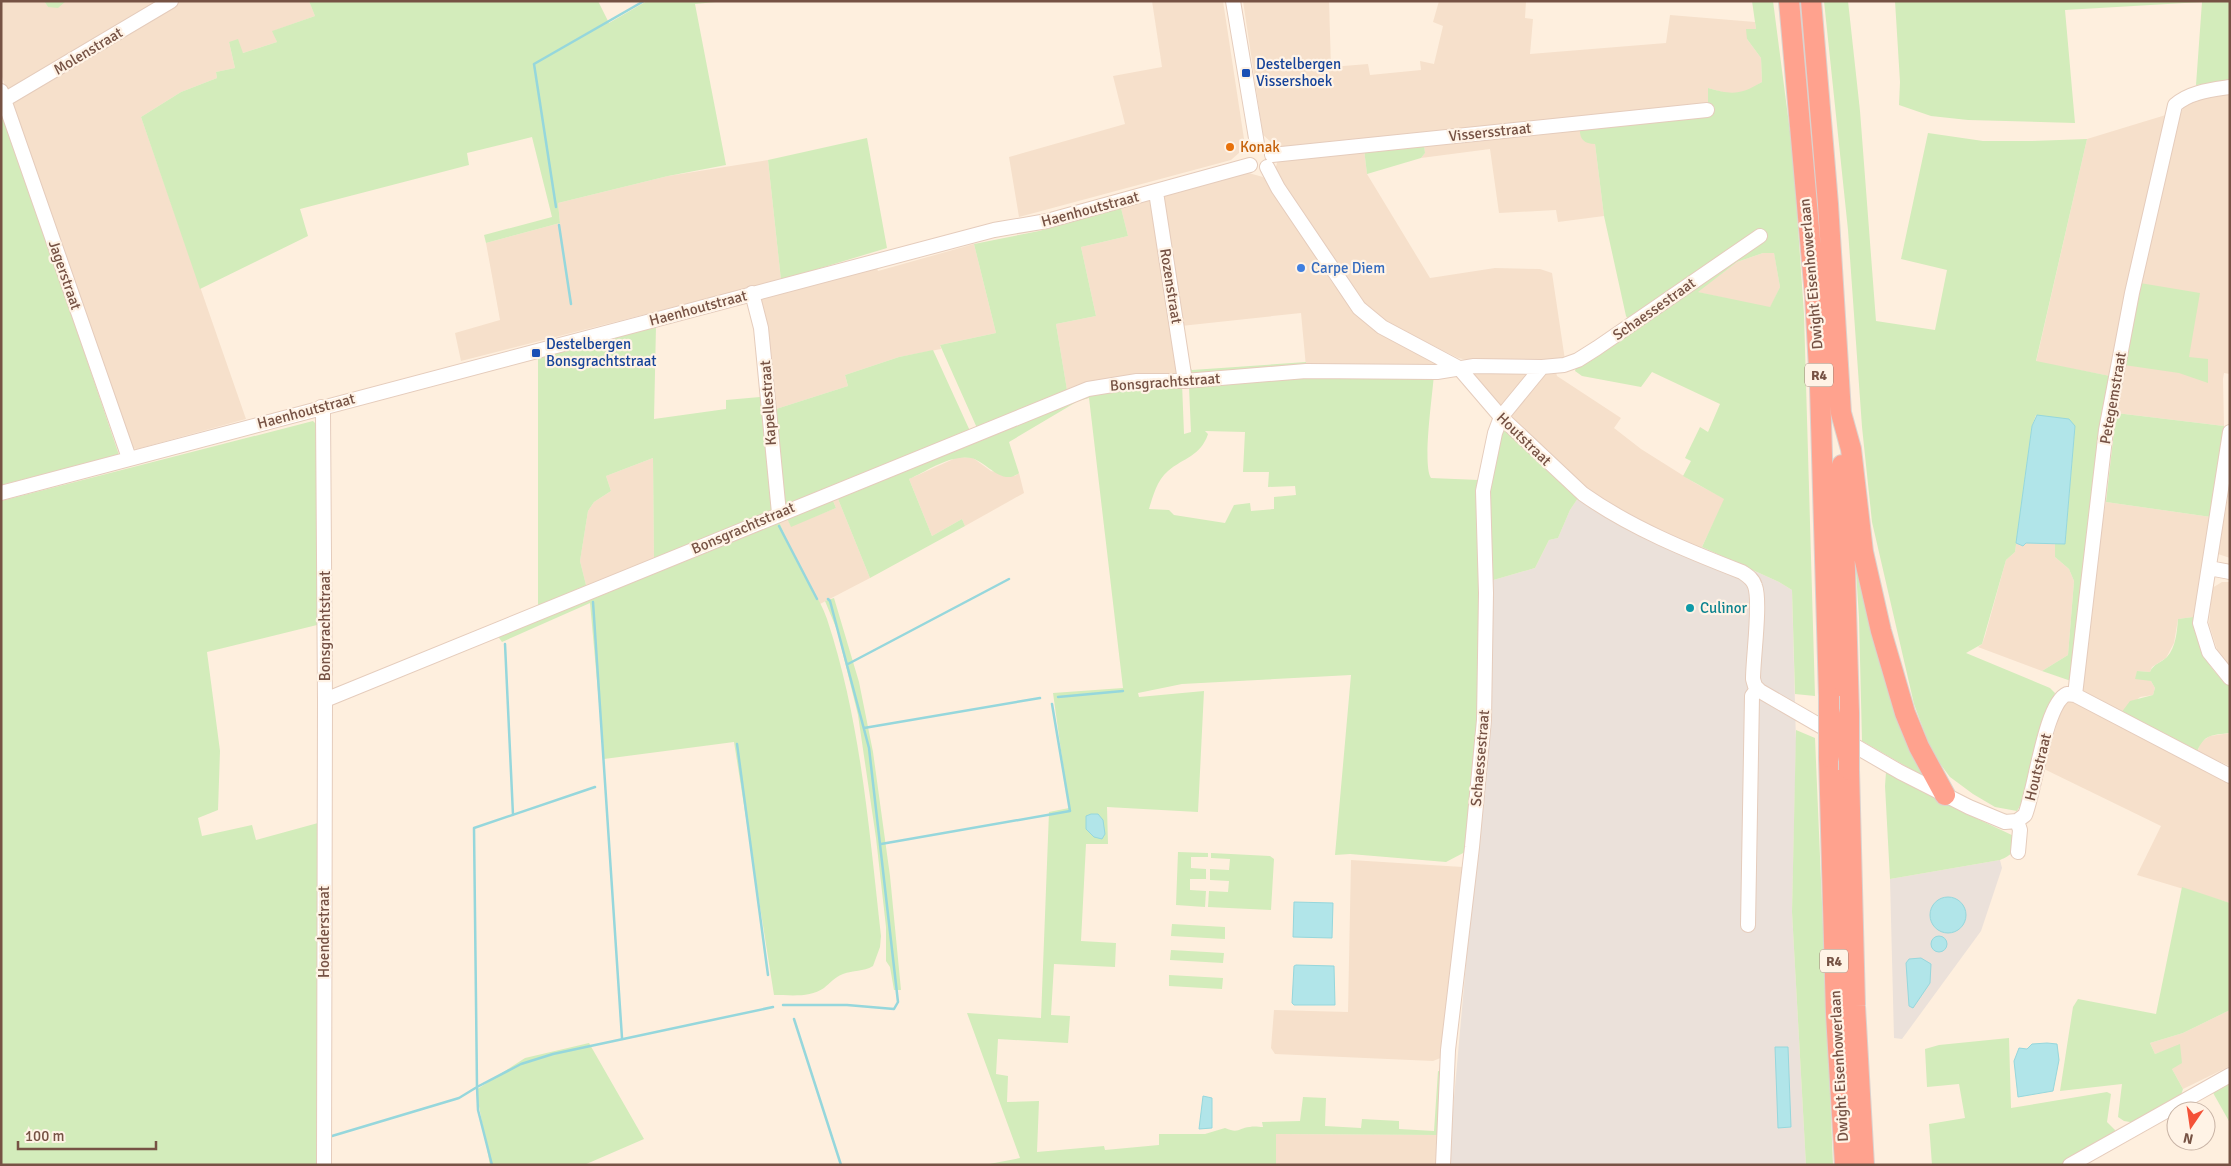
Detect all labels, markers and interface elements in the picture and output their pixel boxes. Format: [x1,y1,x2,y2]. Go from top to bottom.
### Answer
street label: Molenstraat [50,23,126,79]
place label: Destelbergen Vissershoek [1256,55,1341,90]
marker: Destelbergen Vissershoek [1240,67,1252,79]
street label: Vissersstraat [1448,119,1532,145]
place label: Konak [1240,138,1280,156]
marker: Konak [1224,141,1236,153]
street label: Haenhoutstraat [1039,187,1141,231]
street label: Dwight Eisenhowerlaan [1795,198,1827,350]
street label: Jagerstraat [45,238,85,312]
street label: Rozenstraat [1156,247,1186,325]
place label: Carpe Diem [1311,259,1385,277]
marker: Carpe Diem [1295,262,1307,274]
street label: Schaessestraat [1609,274,1699,344]
street label: Haenhoutstraat [647,286,749,330]
place label: Destelbergen Bonsgrachtstraat [546,335,657,370]
marker: Destelbergen Bonsgrachtstraat [530,347,542,359]
street label: Petegemstraat [2096,351,2130,445]
street label: Kapellestraat [756,360,780,446]
road number: R4 [1805,364,1833,386]
street label: Bonsgrachtstraat [1109,369,1221,395]
street label: Haenhoutstraat [255,389,357,433]
street label: Houtstraat [1493,409,1555,469]
street label: Bonsgrachtstraat [689,498,797,558]
street label: Bonsgrachtstraat [316,571,334,681]
place label: Culinor [1700,599,1748,617]
marker: Culinor [1684,602,1696,614]
street label: Schaessestraat [1467,709,1493,807]
street label: Houtstraat [2021,731,2055,803]
street label: Hoenderstraat [315,886,333,978]
road number: R4 [1820,949,1848,972]
street label: Dwight Eisenhowerlaan [1826,990,1852,1142]
north arrow [2166,1101,2216,1151]
scale bar [18,1118,155,1150]
text: 100 m [25,1127,65,1145]
text: N [2182,1129,2195,1148]

